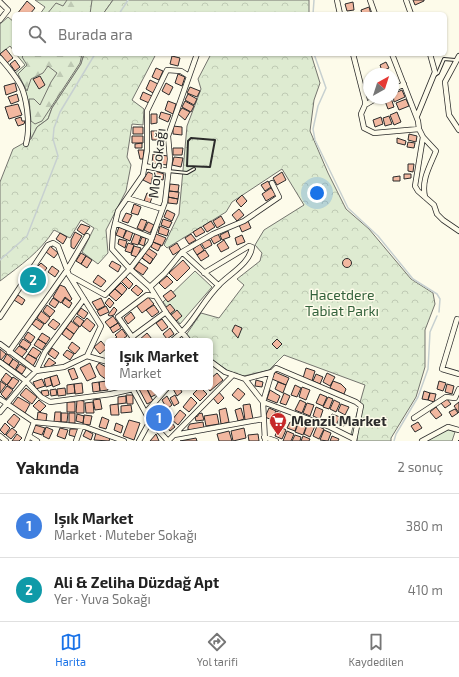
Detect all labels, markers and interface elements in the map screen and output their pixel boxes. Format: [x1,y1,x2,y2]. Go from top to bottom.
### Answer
search box [12,12,447,56]
icon: search [26,23,48,45]
text: Burada ara [58,25,133,43]
north arrow [363,68,399,104]
street label: Mor Sokağı [144,127,169,199]
your location [307,183,327,203]
pin: 2 [20,265,46,295]
park label: Hacetdere Tabiat Parkı [305,286,379,319]
popup [105,338,213,390]
text: Işık Market [119,347,199,365]
text: Market [119,365,161,381]
pin: 1 [146,403,172,433]
supermarket icon: Menzil Market [268,411,288,436]
place label: Menzil Market [291,412,387,429]
text: Yakında [16,457,79,477]
text: 2 sonuç [397,459,443,475]
text: Işık Market [54,509,133,527]
text: 1 [26,518,32,534]
text: 380 m [406,518,443,534]
text: Market · Muteber Sokağı [54,527,197,543]
text: Ali & Zeliha Düzdağ Apt [54,573,219,591]
text: 2 [25,582,33,598]
text: 410 m [408,582,443,598]
text: Yer · Yuva Sokağı [54,591,151,607]
tab: Harita [55,631,86,668]
tab: Yol tarifi [197,631,238,668]
tab: Kaydedilen [349,631,404,668]

